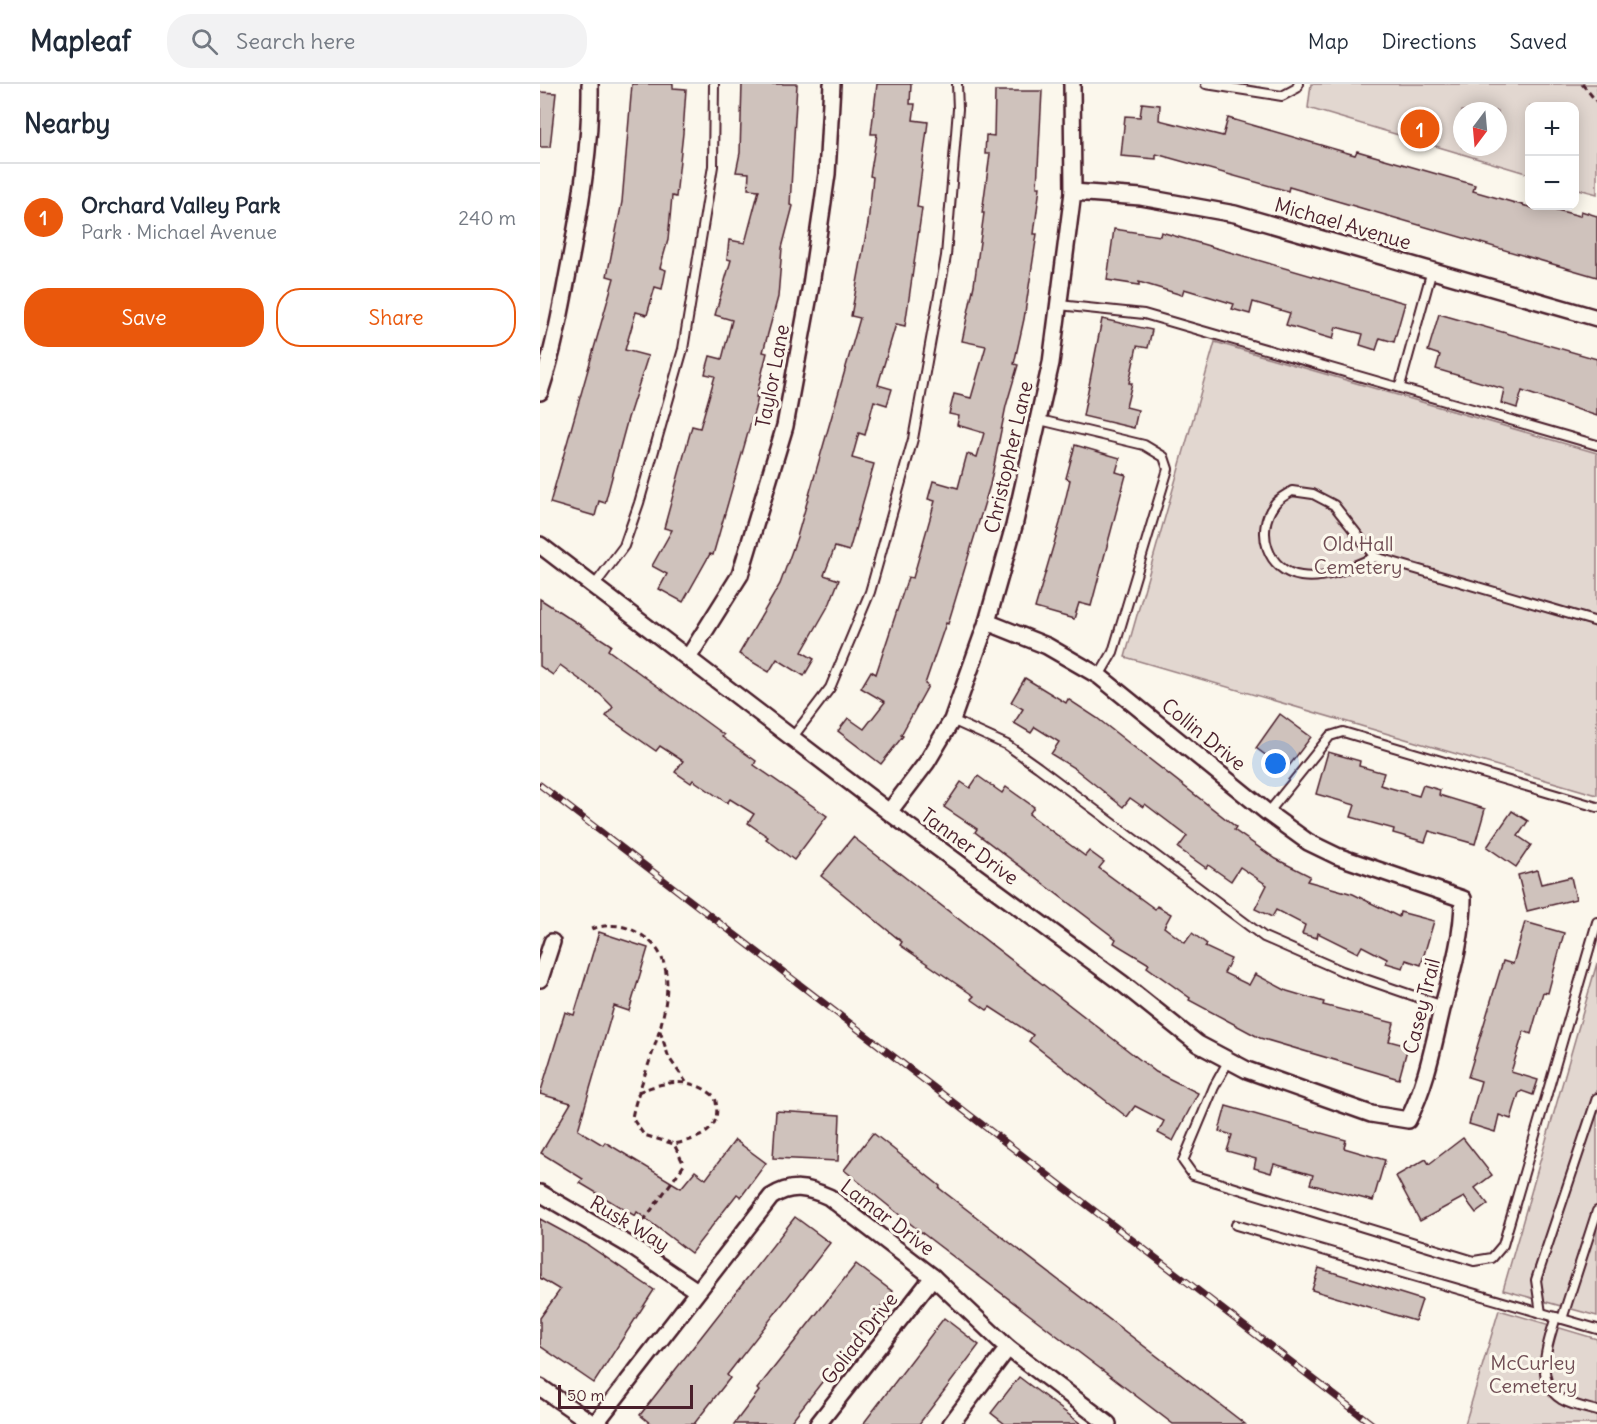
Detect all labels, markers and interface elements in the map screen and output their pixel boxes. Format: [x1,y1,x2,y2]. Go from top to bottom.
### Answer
search box [167,14,587,68]
text: Mapleaf [30,23,131,59]
icon: search [188,25,221,58]
text: Search here [236,27,355,55]
text: Map [1308,28,1349,55]
text: Directions [1382,28,1476,55]
text: Saved [1509,28,1567,55]
north arrow [1453,102,1507,156]
map controls [1525,102,1579,210]
button: + [1525,102,1579,156]
pin: 1 [1400,106,1440,152]
text: Nearby [24,107,110,140]
button: − [1525,156,1579,210]
text: Orchard Valley Park [81,191,280,219]
street label: Michael Avenue [1272,192,1414,254]
text: 1 [40,205,47,230]
text: 240 m [458,205,516,230]
text: Park · Michael Avenue [81,219,277,244]
button: Save [24,288,264,347]
button: Share [276,288,516,347]
street label: Taylor Lane [750,322,794,430]
street label: Christopher Lane [978,378,1038,536]
park label: Old Hall Cemetery [1314,531,1402,579]
street label: Collin Drive [1157,692,1251,776]
your location [1261,749,1290,778]
street label: Tanner Drive [916,802,1024,890]
street label: Casey Trail [1397,956,1445,1056]
street label: Lamar Drive [836,1174,940,1260]
street label: Rusk Way [586,1189,674,1257]
street label: Goliad Drive [815,1287,903,1389]
park label: McCurley Cemetery [1489,1350,1577,1398]
scale bar [558,1382,693,1410]
text: 50 m [567,1385,605,1405]

